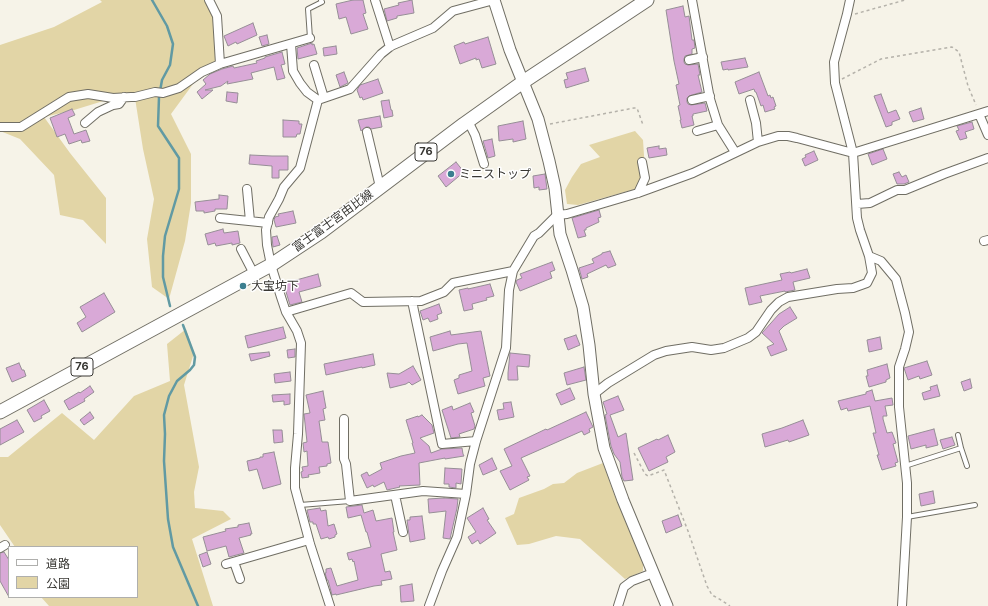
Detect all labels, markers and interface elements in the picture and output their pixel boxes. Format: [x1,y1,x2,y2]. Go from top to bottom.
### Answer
road number: 76 [415,143,437,161]
place label: ミニストップ [459,167,531,181]
marker: ミニストップ [446,169,456,179]
street label: 富士富士宮由比線 [290,187,376,255]
place label: 大宝坊下 [251,279,299,293]
marker: 大宝坊下 [238,281,248,291]
road number: 76 [71,358,93,376]
legend [8,546,138,598]
text: 道路 [46,556,70,571]
text: 公園 [46,576,70,591]

